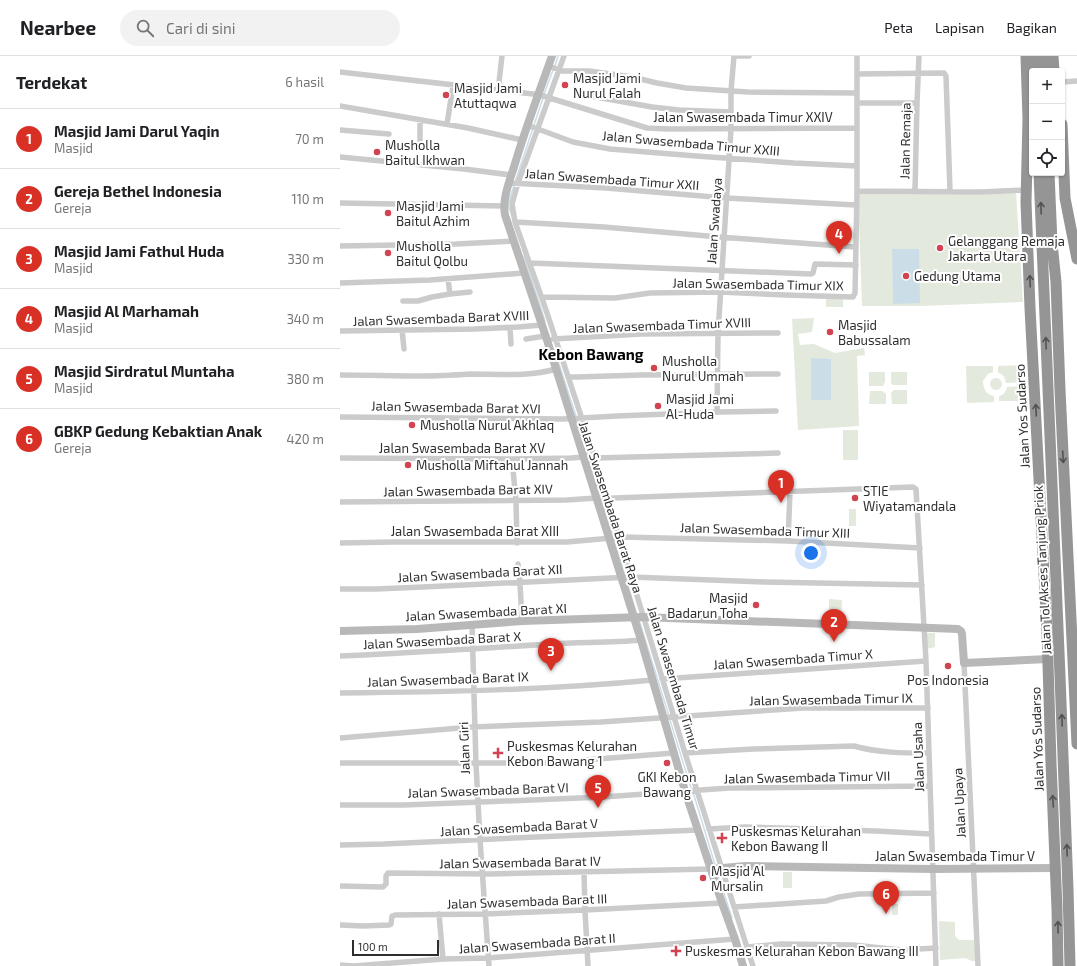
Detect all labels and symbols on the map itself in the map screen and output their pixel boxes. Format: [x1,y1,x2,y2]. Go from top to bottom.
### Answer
place label: Masjid Jami Nurul Falah [573,70,641,101]
place label: Masjid Jami Atuttaqwa [454,80,522,111]
marker: Masjid Jami Nurul Falah [560,80,570,90]
marker: Masjid Jami Atuttaqwa [441,90,451,100]
street label: Jalan Remaja [896,102,914,180]
street label: Jalan Swasembada Timur XXIV [653,109,833,125]
street label: Jalan Swasembada Timur XXIII [602,127,780,159]
place label: Musholla Baitul Ikhwan [385,137,465,168]
marker: Musholla Baitul Ikhwan [372,147,382,157]
street label: Jalan Swasembada Timur XXII [524,165,700,193]
street label: Jalan Swadaya [703,177,725,265]
place label: Masjid Jami Baitul Azhim [396,198,470,229]
one-way arrow [1037,202,1044,215]
marker: Masjid Jami Baitul Azhim [383,208,393,218]
pin: 4 [826,221,852,254]
place label: Gelanggang Remaja Jakarta Utara [948,233,1065,264]
place label: Musholla Baitul Qolbu [396,238,468,269]
marker: Gelanggang Remaja Jakarta Utara [935,243,945,253]
marker: Musholla Baitul Qolbu [383,248,393,258]
place label: Gedung Utama [914,268,1001,284]
marker: Gedung Utama [901,271,911,281]
street label: Jalan Swasembada Timur XIX [672,275,844,293]
one-way arrow [1026,275,1033,288]
street label: Jalan Swasembada Barat XVIII [353,307,529,329]
street label: Jalan Swasembada Timur XVIII [573,314,751,336]
place label: Masjid Babussalam [838,317,911,348]
marker: Masjid Babussalam [825,327,835,337]
one-way arrow [1042,337,1050,350]
district label: Kebon Bawang [539,345,644,363]
place label: Musholla Nurul Ummah [662,353,744,384]
marker: Musholla Nurul Ummah [649,363,659,373]
street label: Jalan Yos Sudarso [1011,363,1033,469]
place label: Masjid Jami Al-Huda [666,391,734,422]
street label: Jalan Swasembada Barat XVI [371,398,541,416]
marker: Masjid Jami Al-Huda [653,401,663,411]
one-way arrow [1032,404,1040,417]
place label: Musholla Nurul Akhlaq [420,417,554,433]
street label: Jalan Swasembada Barat Raya [576,419,646,595]
marker: Musholla Nurul Akhlaq [407,420,417,430]
street label: Jalan Swasembada Barat XV [379,440,545,456]
one-way arrow [1060,450,1067,463]
place label: Musholla Miftahul Jannah [416,457,568,473]
marker: Musholla Miftahul Jannah [403,460,413,470]
pin: 1 [768,470,794,503]
street label: Jalan Swasembada Barat XIV [383,481,553,499]
place label: STIE Wiyatamandala [863,483,956,514]
street label: Jalan Tol Akses Tanjung Priok [1030,485,1054,655]
marker: STIE Wiyatamandala [850,493,860,503]
street label: Jalan Swasembada Timur XIII [680,519,850,541]
street label: Jalan Swasembada Barat XIII [391,523,559,539]
your location [801,543,821,563]
street label: Jalan Swasembada Barat XII [397,561,563,585]
place label: Masjid Badarun Toha [667,590,748,621]
street label: Jalan Swasembada Barat XI [405,600,567,624]
marker: Masjid Badarun Toha [751,600,761,610]
street label: Jalan Swasembada Timur [644,604,704,752]
pin: 2 [821,609,847,642]
street label: Jalan Swasembada Barat X [363,628,522,652]
pin: 3 [538,638,564,671]
street label: Jalan Swasembada Timur X [713,645,873,673]
marker: Pos Indonesia [943,661,953,671]
street label: Jalan Swasembada Barat IX [367,668,529,690]
place label: Pos Indonesia [907,672,989,688]
street label: Jalan Yos Sudarso [1027,686,1047,792]
street label: Jalan Swasembada Timur IX [749,690,913,708]
one-way arrow [1058,714,1066,727]
street label: Jalan Giri [455,721,473,775]
street label: Jalan Usaha [909,722,927,792]
place label: Puskesmas Kelurahan Kebon Bawang 1 [507,738,637,769]
marker: Puskesmas Kelurahan Kebon Bawang 1 [492,747,504,759]
marker: GKI Kebon Bawang [662,758,672,768]
street label: Jalan Upaya [949,767,969,839]
street label: Jalan Swasembada Timur VII [724,768,890,786]
place label: GKI Kebon Bawang [638,769,697,800]
pin: 5 [585,775,611,808]
street label: Jalan Swasembada Barat VI [407,779,569,801]
one-way arrow [1049,795,1056,808]
street label: Jalan Swasembada Barat V [440,815,598,839]
place label: Puskesmas Kelurahan Kebon Bawang II [731,823,861,854]
marker: Puskesmas Kelurahan Kebon Bawang II [716,832,728,844]
one-way arrow [1063,844,1071,857]
street label: Jalan Swasembada Timur V [875,848,1035,864]
street label: Jalan Swasembada Barat IV [439,853,601,871]
place label: Masjid Al Mursalin [711,863,765,894]
marker: Masjid Al Mursalin [698,873,708,883]
pin: 6 [873,881,899,914]
street label: Jalan Swasembada Barat III [446,890,608,912]
one-way arrow [1054,921,1062,934]
street label: Jalan Swasembada Barat II [458,930,616,956]
scale bar [352,938,439,957]
place label: Puskesmas Kelurahan Kebon Bawang III [685,943,919,959]
marker: Puskesmas Kelurahan Kebon Bawang III [670,945,682,957]

